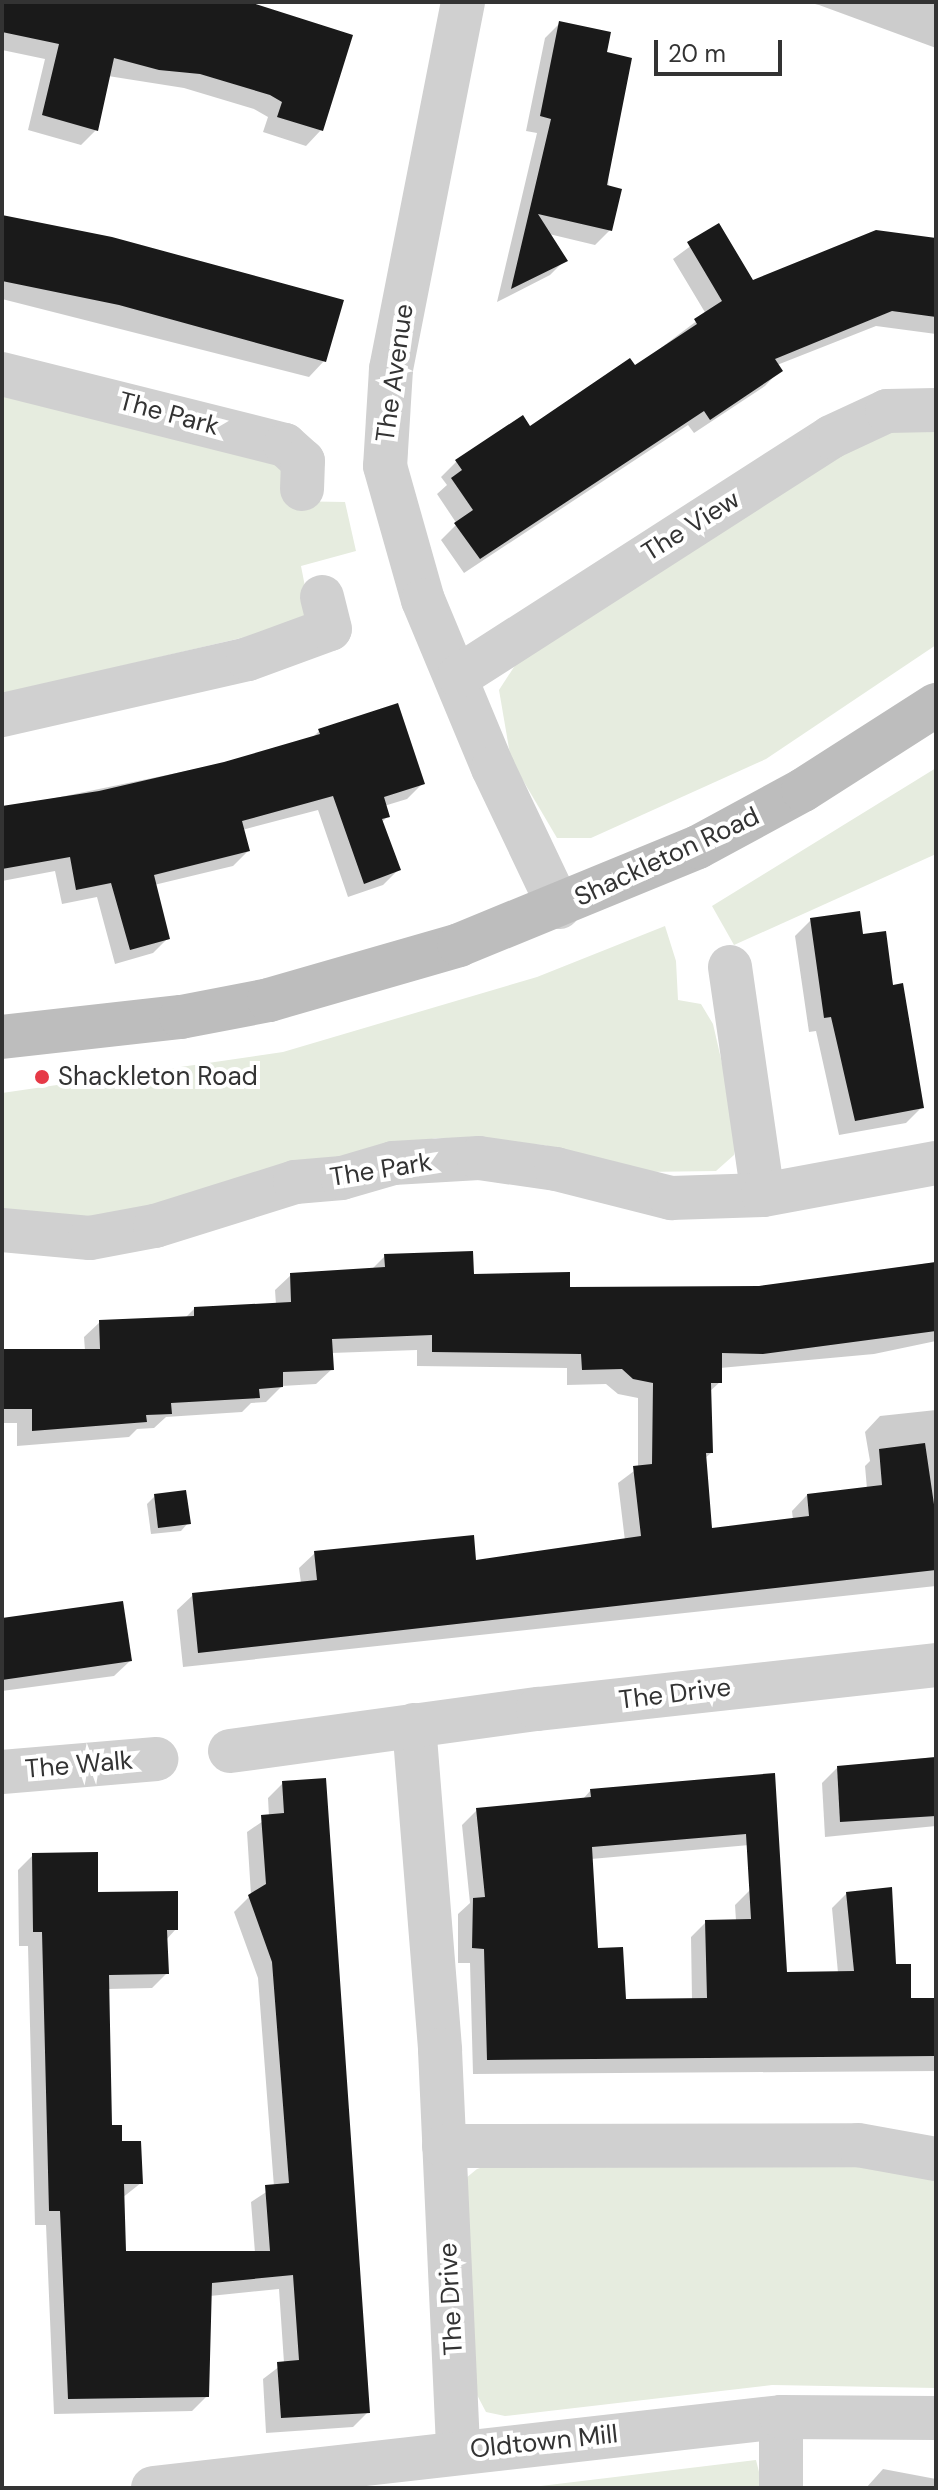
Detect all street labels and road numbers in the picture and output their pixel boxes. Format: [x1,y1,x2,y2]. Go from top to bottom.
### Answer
street label: The Avenue [370,302,420,444]
street label: The Park [115,386,223,442]
street label: The View [637,484,745,568]
street label: Shackleton Road [570,801,764,913]
street label: The Park [328,1147,434,1193]
street label: The Drive [617,1672,733,1716]
street label: The Walk [24,1745,134,1785]
street label: The Drive [432,2242,470,2356]
street label: Oldtown Mill [469,2419,619,2465]

